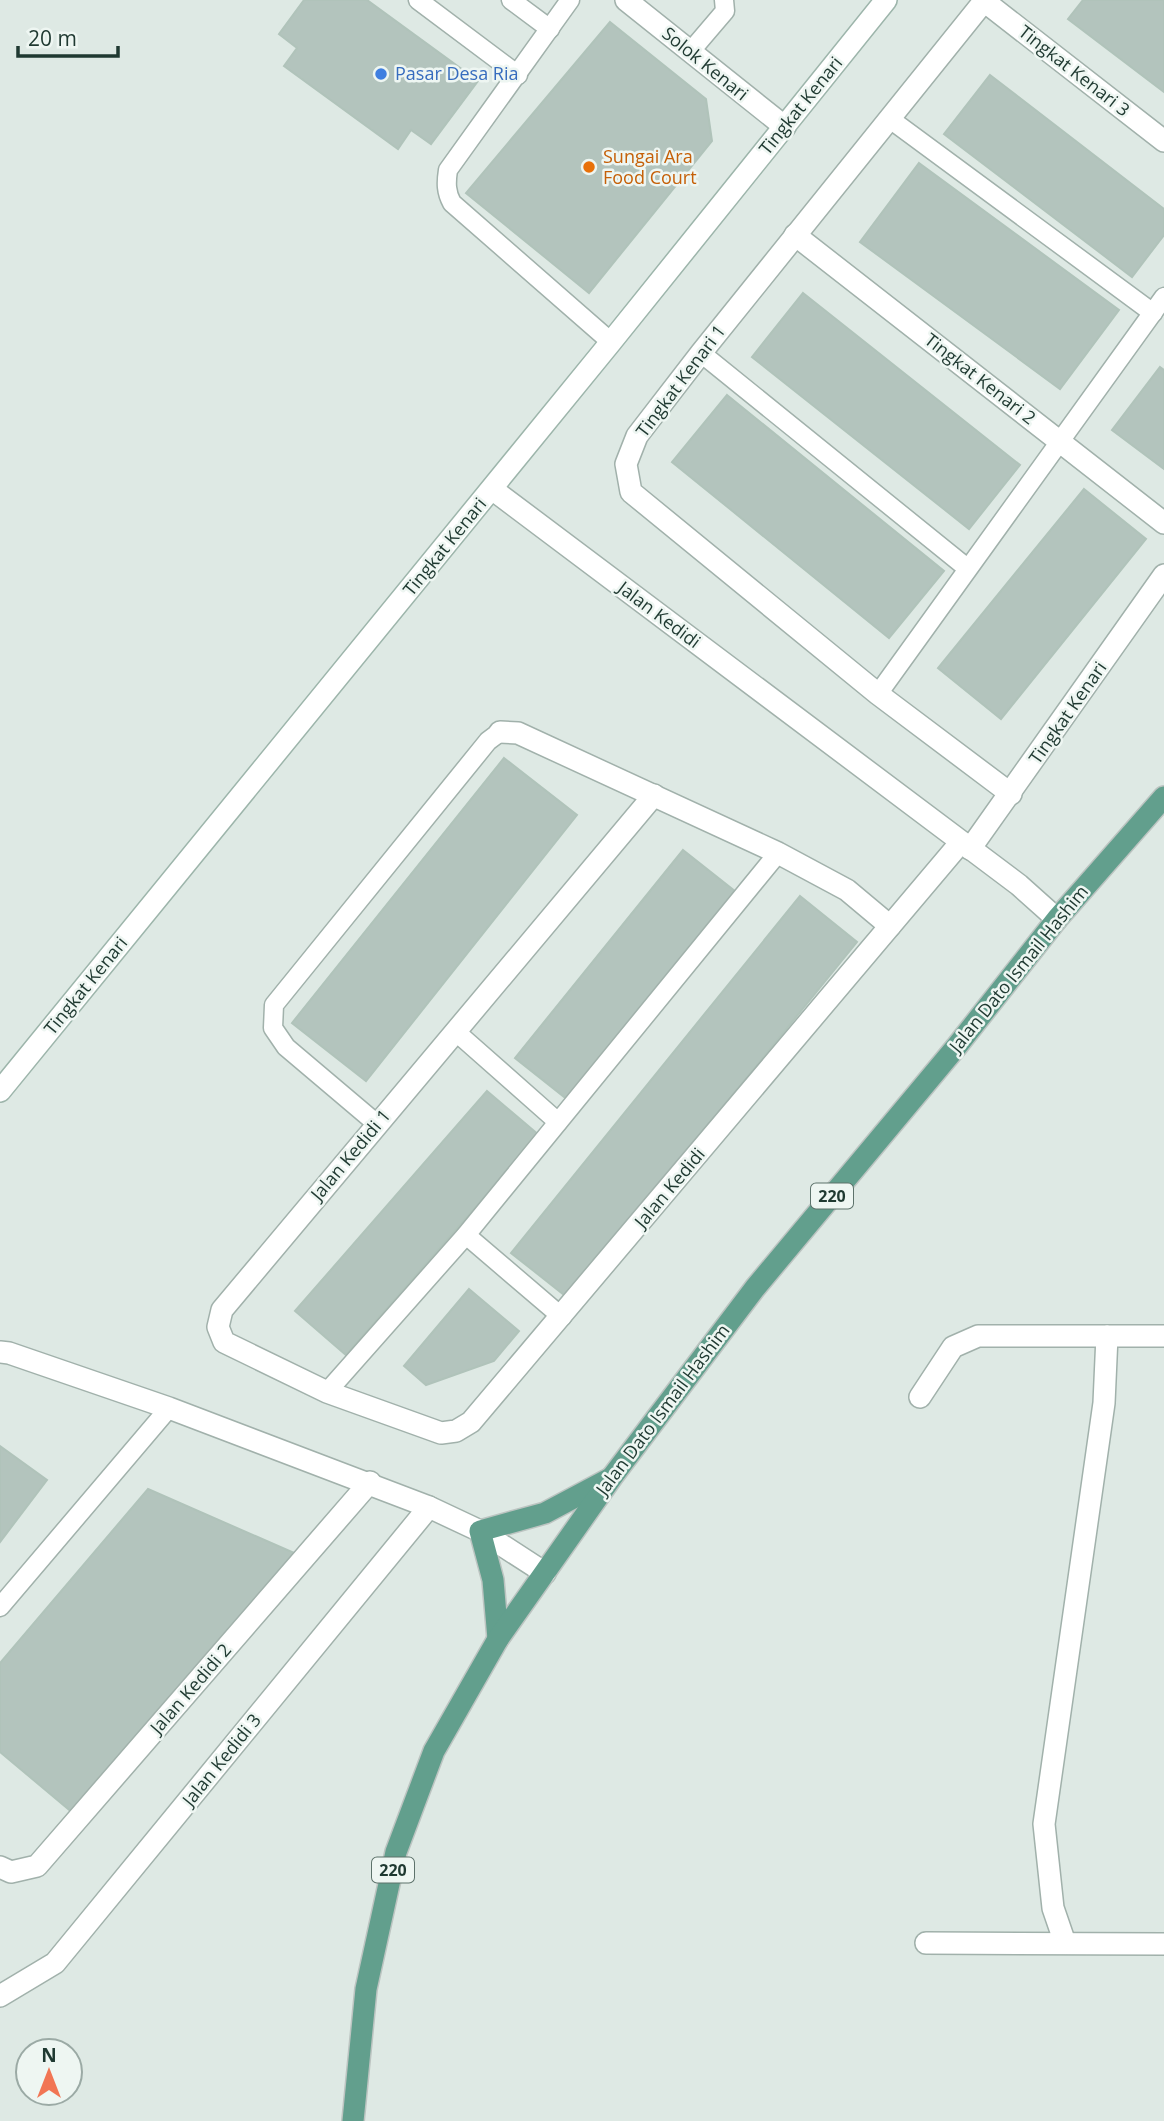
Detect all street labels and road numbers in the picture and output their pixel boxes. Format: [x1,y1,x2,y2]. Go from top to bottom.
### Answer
street label: Tingkat Kenari 3 [1014,19,1135,121]
street label: Solok Kenari [658,21,754,105]
street label: Tingkat Kenari [753,51,847,160]
street label: Tingkat Kenari 1 [630,319,730,441]
street label: Tingkat Kenari 2 [920,327,1041,429]
street label: Tingkat Kenari [397,492,491,601]
street label: Jalan Kedidi [612,574,706,653]
street label: Tingkat Kenari [1023,656,1111,768]
street label: Jalan Dato Ismail Hashim [942,880,1093,1058]
street label: Tingkat Kenari [38,931,132,1040]
street label: Jalan Kedidi 1 [304,1104,396,1207]
street label: Jalan Kedidi [627,1142,710,1234]
road number: 220 [811,1184,853,1208]
street label: Jalan Dato Ismail Hashim [589,1319,734,1501]
street label: Jalan Kedidi 2 [143,1638,236,1740]
street label: Jalan Kedidi 3 [175,1708,266,1812]
road number: 220 [372,1858,414,1882]

